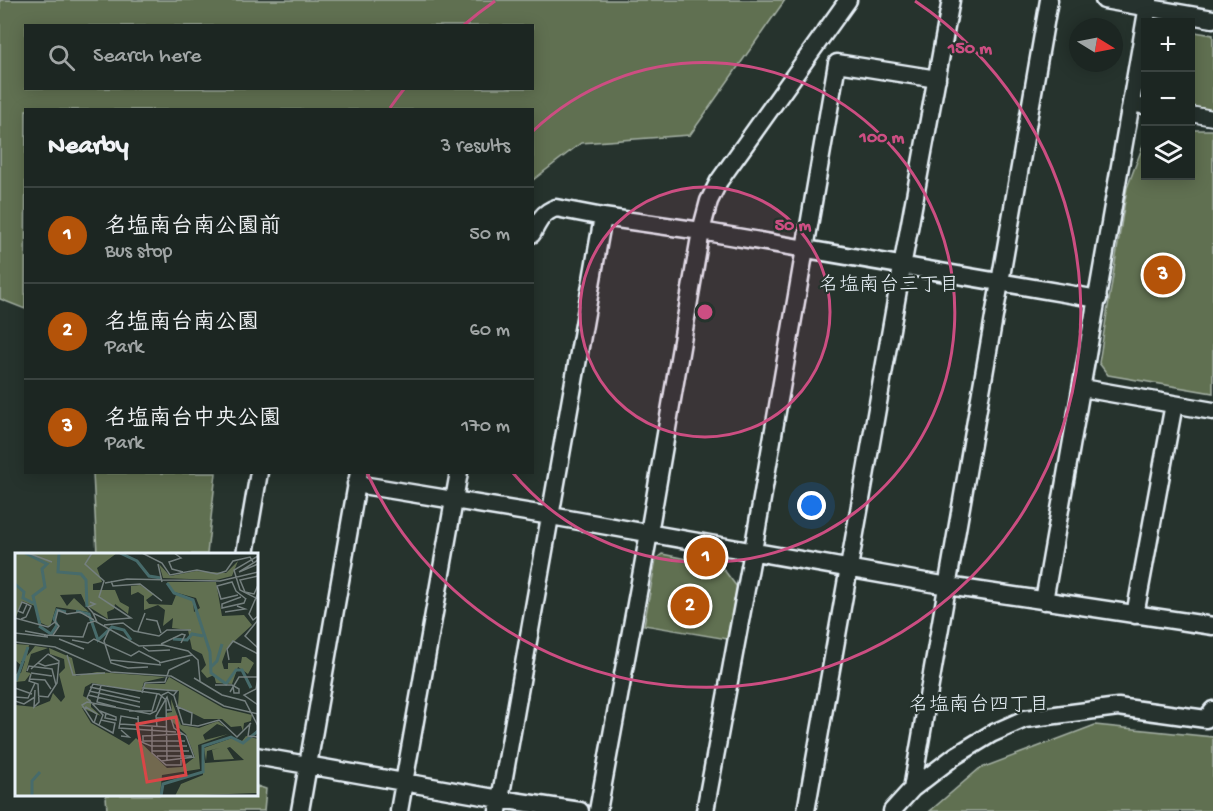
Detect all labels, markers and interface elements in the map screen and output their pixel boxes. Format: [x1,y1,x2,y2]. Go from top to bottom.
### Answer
north arrow [1069,18,1123,72]
map controls [1141,18,1195,180]
button: + [1141,18,1195,72]
search box [24,24,534,90]
text: 150 m [947,39,992,60]
icon: search [45,41,78,74]
text: Search here [93,44,201,70]
button: − [1141,72,1195,126]
button: layers [1141,126,1195,180]
text: 100 m [859,128,905,149]
text: Nearby [48,132,129,163]
text: 3 results [441,136,510,159]
text: 名塩南台南公園前 [105,215,281,241]
text: 50 m [775,216,812,237]
text: 1 [63,224,72,247]
text: 50 m [469,224,510,247]
text: Bus stop [105,241,172,264]
pin: 3 [1144,252,1182,298]
district label: 名塩南台三丁目 [819,273,959,298]
centre of rings [695,302,715,322]
text: 名塩南台南公園 [105,311,259,337]
text: 2 [63,320,72,343]
text: 60 m [470,320,510,343]
text: Park [105,337,143,360]
text: 名塩南台中央公園 [105,407,281,433]
text: 3 [62,416,73,439]
text: 170 m [461,416,510,439]
text: Park [105,433,143,456]
your location [797,491,826,520]
pin: 1 [686,534,726,580]
inset map [15,553,258,796]
pin: 2 [670,584,710,628]
district label: 名塩南台四丁目 [909,693,1049,718]

